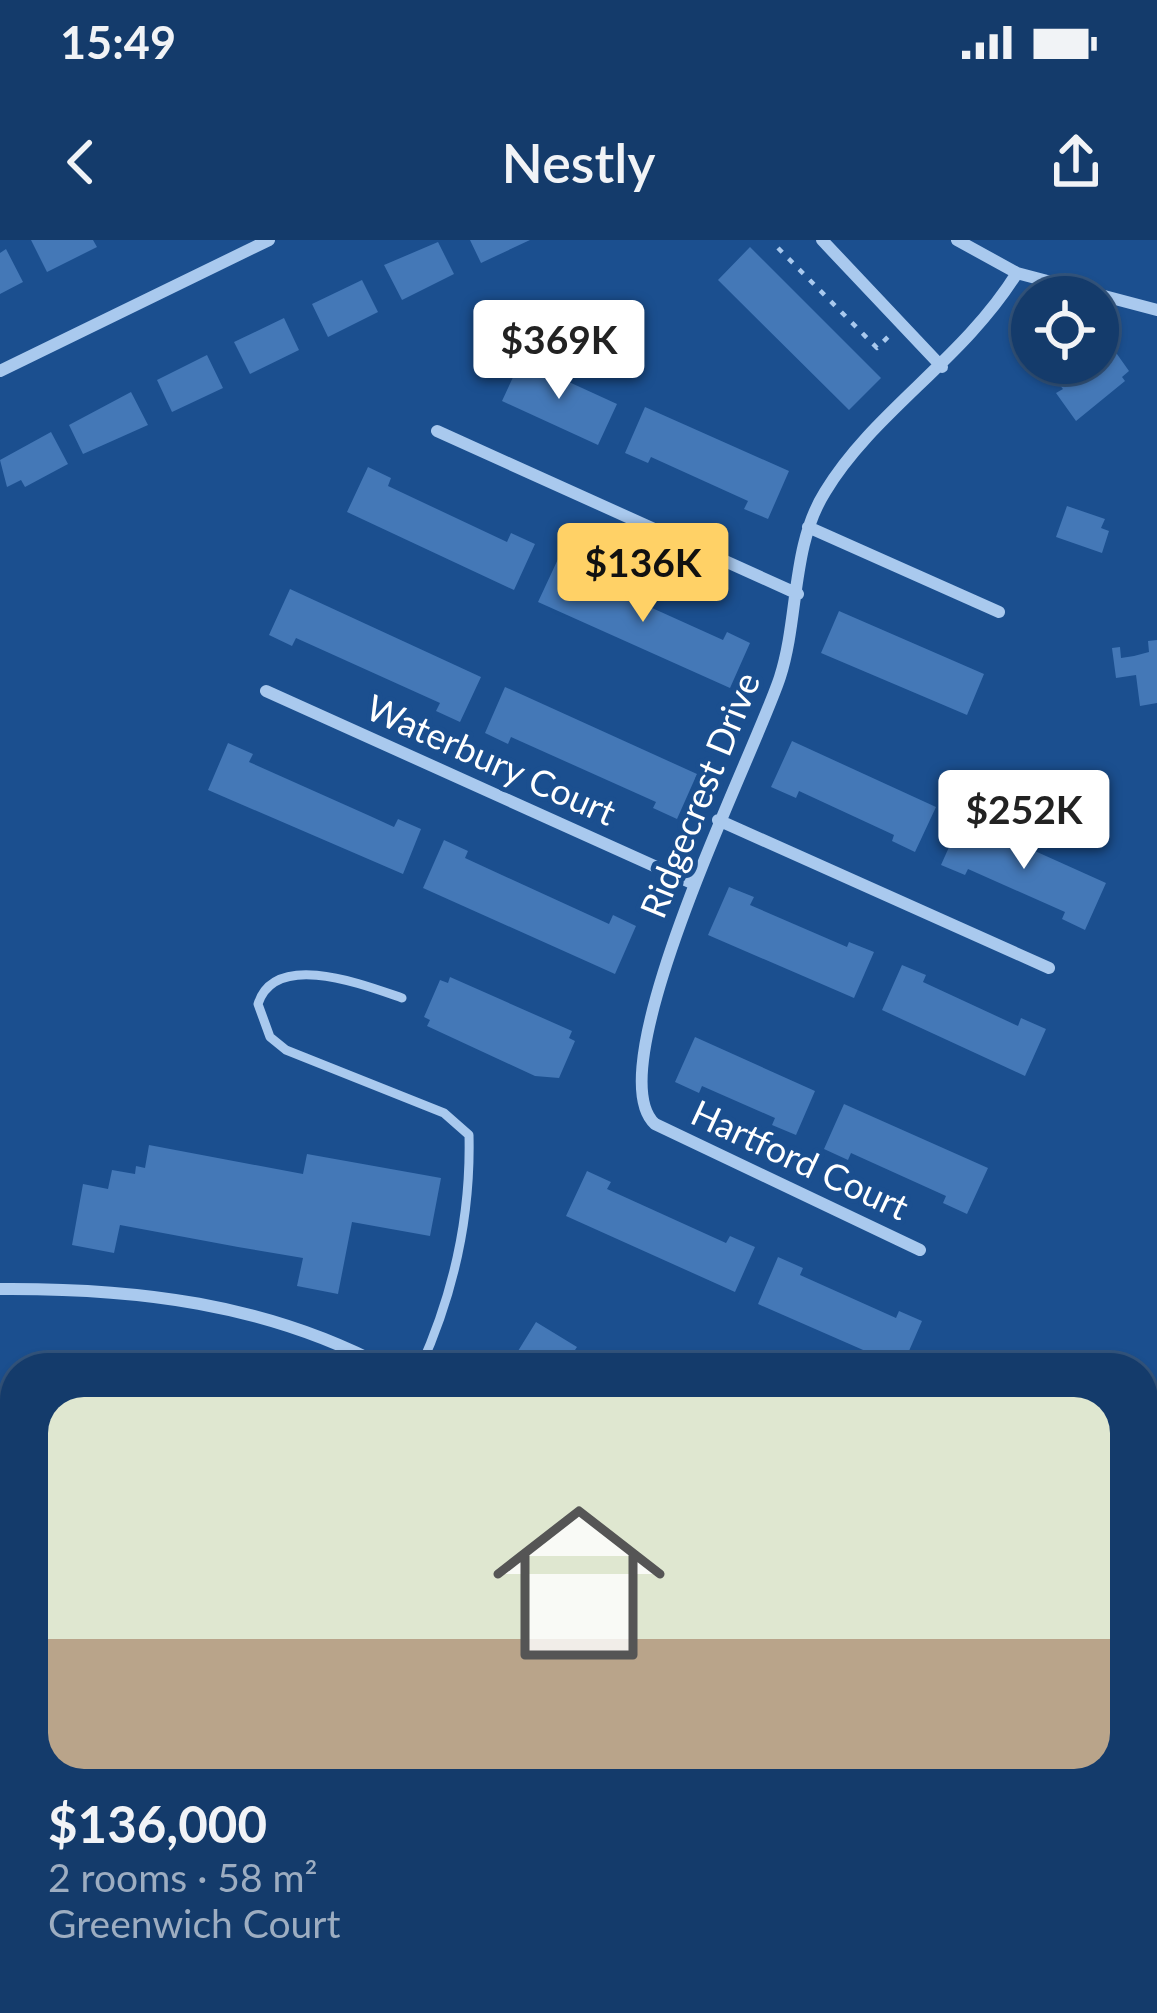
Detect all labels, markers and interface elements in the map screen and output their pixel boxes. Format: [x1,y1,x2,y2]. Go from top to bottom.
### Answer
text: 15:49 [60,15,176,69]
icon: back [48,129,114,195]
icon: share [1043,129,1109,195]
text: Nestly [502,130,655,195]
map controls [1011,276,1119,384]
button: locate [1011,276,1119,384]
pin: $369K [475,300,643,402]
text: $369K [500,316,618,362]
pin: $136K [559,523,727,625]
text: $136K [584,539,702,585]
street label: Ridgecrest Drive [630,666,768,924]
street label: Waterbury Court [360,684,623,834]
pin: $252K [940,770,1108,872]
text: $252K [965,786,1083,832]
street label: Hartford Court [685,1090,916,1229]
icon: home [471,1475,687,1691]
text: $136,000 [48,1793,267,1854]
text: 2 rooms · 58 m² [48,1854,318,1900]
text: Greenwich Court [48,1900,340,1946]

